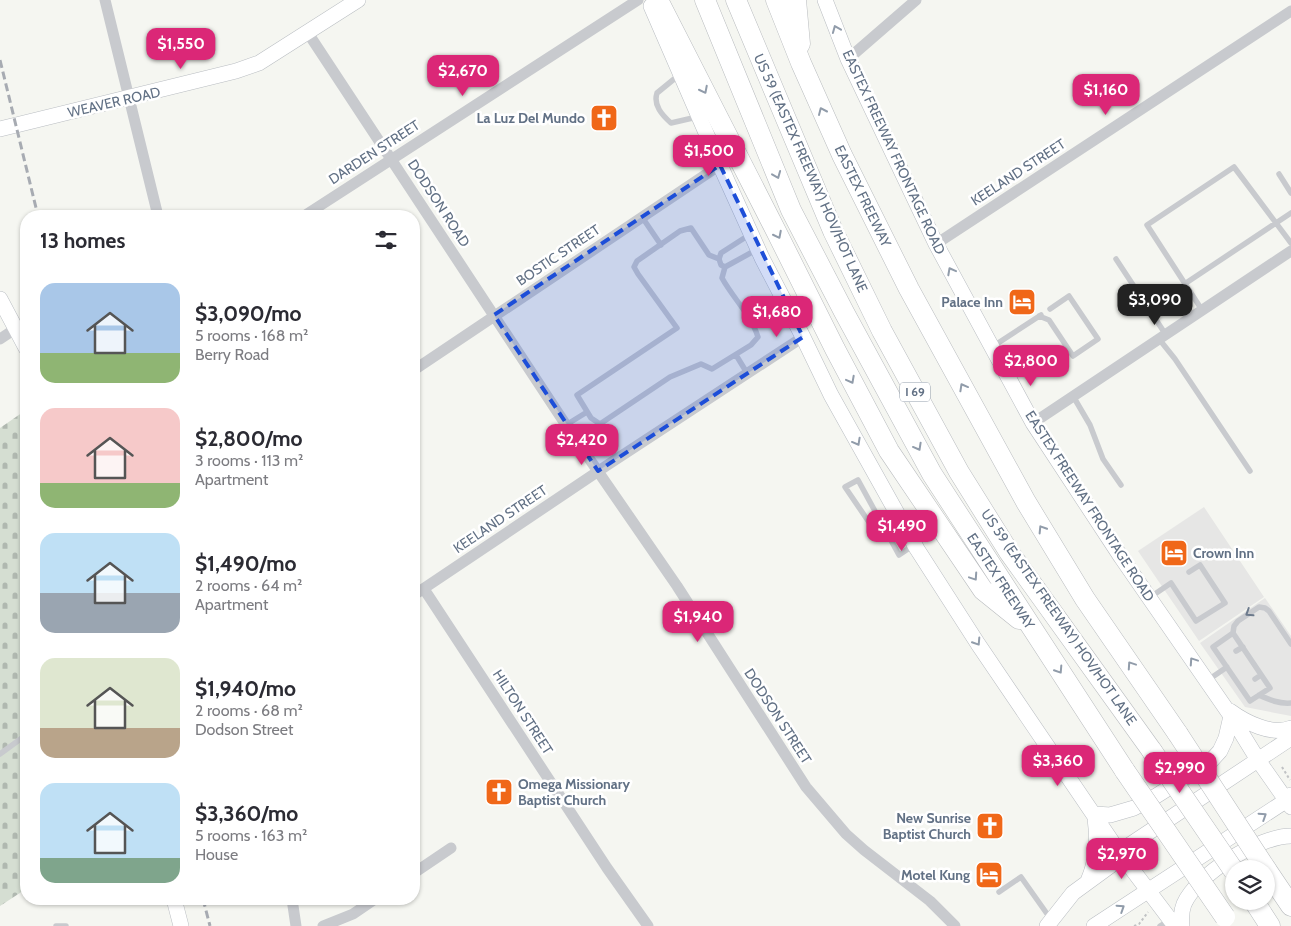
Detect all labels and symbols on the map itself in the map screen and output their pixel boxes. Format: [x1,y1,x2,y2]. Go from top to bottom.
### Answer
one-way arrow [832,25,843,34]
pin: $1,550 [140,28,222,70]
street label: EASTEX FREEWAY FRONTAGE ROAD [839,47,949,257]
street label: US 59 (EASTEX FREEWAY) HOV/HOT LANE [750,51,872,296]
pin: $2,670 [422,54,504,97]
pin: $1,160 [1065,74,1147,116]
street label: WEAVER ROAD [66,83,162,121]
one-way arrow [698,85,708,94]
church icon: La Luz Del Mundo [589,103,619,133]
one-way arrow [818,107,829,116]
place label: La Luz Del Mundo [477,109,585,127]
street label: DARDEN STREET [325,116,423,188]
pin: $1,500 [668,134,750,177]
street label: KEELAND STREET [967,134,1069,209]
street label: EASTEX FREEWAY [831,142,895,250]
street label: DODSON ROAD [404,156,474,250]
one-way arrow [771,170,781,178]
street label: BOSTIC STREET [513,220,604,290]
one-way arrow [772,229,782,238]
one-way arrow [947,267,957,276]
pin: $3,090 [1114,284,1196,326]
hotel icon: Palace Inn [1007,287,1037,317]
place label: Palace Inn [941,293,1003,311]
pin: $1,680 [736,296,818,338]
pin: $2,800 [990,344,1072,387]
one-way arrow [845,375,855,384]
road number: I 69 [900,382,930,402]
one-way arrow [960,383,970,392]
street label: EASTEX FREEWAY FRONTAGE ROAD [1022,407,1158,605]
pin: $2,420 [541,424,623,466]
one-way arrow [851,437,861,446]
one-way arrow [911,442,921,451]
street label: KEELAND STREET [450,481,551,557]
street label: US 59 (EASTEX FREEWAY) HOV/HOT LANE [977,505,1141,729]
pin: $1,490 [861,510,943,552]
one-way arrow [1039,525,1048,534]
street label: EASTEX FREEWAY [963,530,1039,633]
hotel icon: Crown Inn [1159,538,1189,568]
place label: Crown Inn [1193,544,1254,562]
one-way arrow [968,571,977,581]
pin: $1,940 [657,600,739,643]
one-way arrow [1246,607,1255,617]
one-way arrow [971,636,980,645]
one-way arrow [1190,657,1199,667]
one-way arrow [1128,661,1137,671]
street label: DODSON STREET [740,665,816,768]
one-way arrow [1053,665,1062,674]
street label: HILTON STREET [489,666,557,758]
pin: $3,360 [1017,744,1099,787]
pin: $2,990 [1139,752,1221,794]
place label: Omega Missionary Baptist Church [518,775,630,809]
church icon: Omega Missionary Baptist Church [484,777,514,807]
place label: New Sunrise Baptist Church [883,809,971,843]
church icon: New Sunrise Baptist Church [975,811,1005,841]
one-way arrow [1257,813,1266,822]
pin: $2,970 [1081,838,1163,880]
hotel icon: Motel Kung [974,860,1004,890]
place label: Motel Kung [901,866,970,884]
one-way arrow [1115,905,1125,914]

